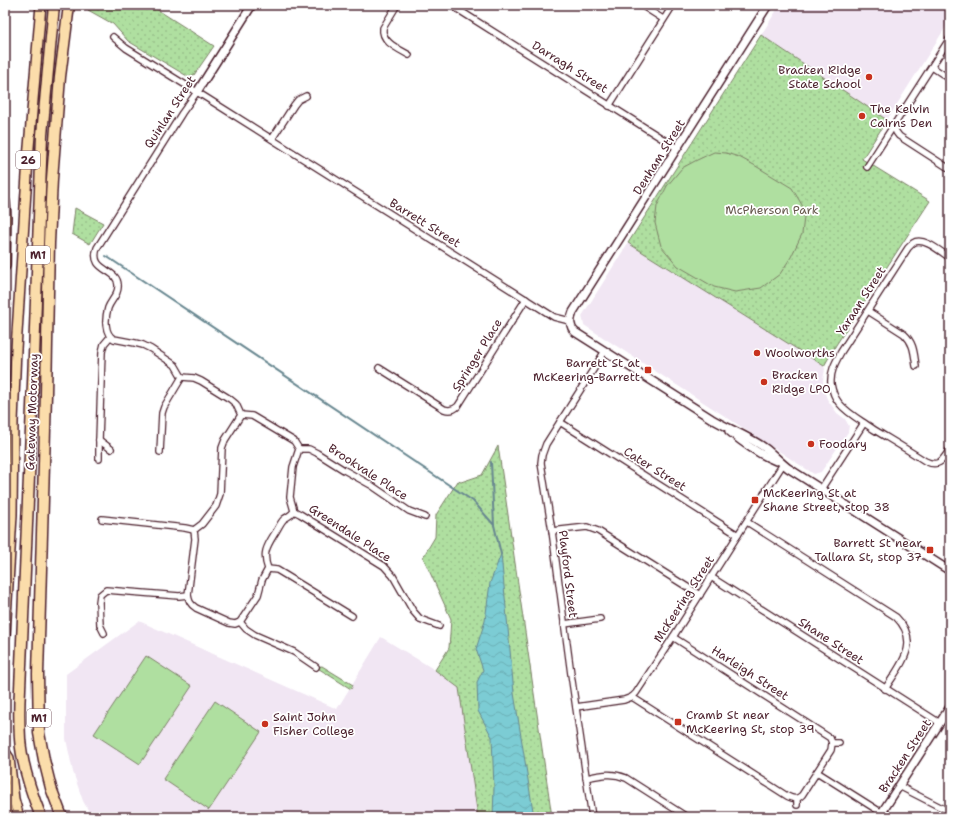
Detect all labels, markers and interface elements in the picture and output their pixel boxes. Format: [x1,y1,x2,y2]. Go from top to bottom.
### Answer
street label: Darragh Street [529,37,611,97]
place label: Bracken Ridge State School [778,62,861,92]
street label: Quinlan Street [140,72,200,152]
marker: Bracken Ridge State School [864,72,874,82]
place label: The Kelvin Cairns Den [870,101,932,131]
marker: The Kelvin Cairns Den [857,111,867,121]
street label: Denham Street [629,116,689,198]
road number: 26 [16,151,40,169]
street label: Barrett Street [386,195,464,251]
park label: McPherson Park [725,202,819,218]
road number: M1 [26,246,50,264]
street label: Yaraan Street [833,263,889,339]
street label: Springer Place [448,315,506,394]
place label: Woolworths [765,345,835,361]
marker: Woolworths [752,348,762,358]
street label: Gateway Motorway [22,353,42,471]
place label: Barrett St at McKeering-Barrett [533,355,640,385]
marker: Barrett St at McKeering-Barrett [643,365,653,375]
place label: Bracken Ridge LPO [772,367,831,397]
marker: Bracken Ridge LPO [759,377,769,387]
place label: Foodary [819,436,867,452]
marker: Foodary [806,439,816,449]
street label: Brookvale Place [325,440,411,504]
street label: Cater Street [621,443,689,495]
place label: McKeering St at Shane Street, stop 38 [763,485,890,515]
marker: McKeering St at Shane Street, stop 38 [750,495,760,505]
street label: Greendale Place [306,500,394,566]
street label: Playford Street [555,529,581,619]
place label: Barrett St near Tallara St, stop 37 [815,535,922,565]
marker: Barrett St near Tallara St, stop 37 [925,545,935,555]
street label: McKeering Street [650,553,718,645]
street label: Shane Street [795,614,867,668]
street label: Harleigh Street [708,642,792,704]
place label: Cramb St near McKeering St, stop 39 [686,707,815,737]
road number: M1 [27,709,51,727]
place label: Saint John Fisher College [273,709,355,739]
street label: Bracken Street [875,716,935,796]
marker: Cramb St near McKeering St, stop 39 [673,717,683,727]
marker: Saint John Fisher College [260,719,270,729]

